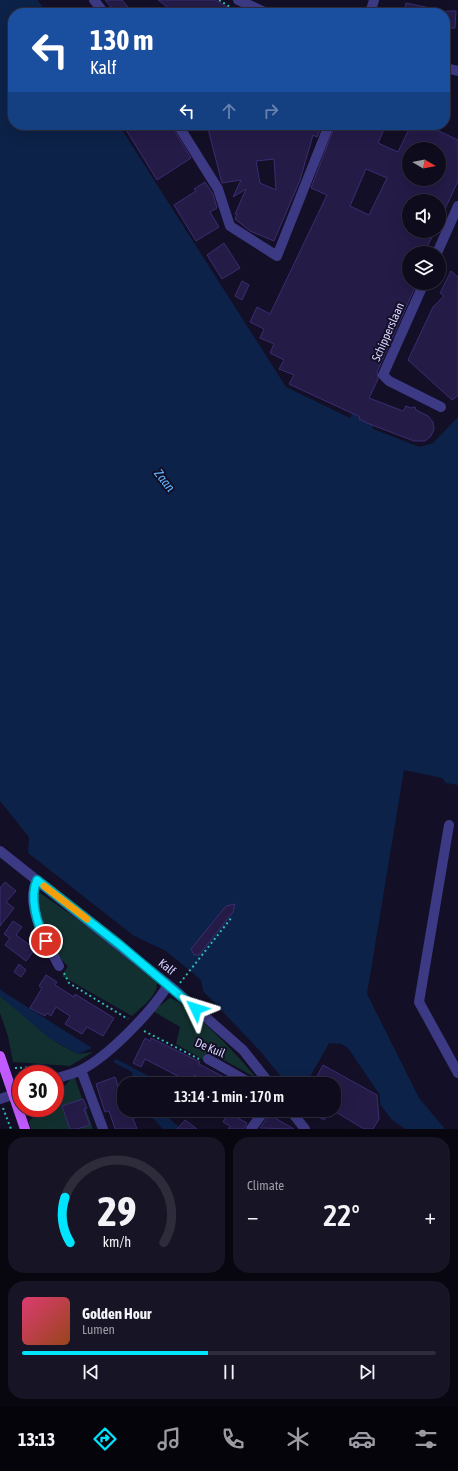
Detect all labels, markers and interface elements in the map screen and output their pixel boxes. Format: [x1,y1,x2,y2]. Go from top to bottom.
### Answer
icon: left [24,24,76,76]
text: 130 m [90,24,153,56]
text: Kalf [90,57,117,78]
icon: left [176,100,198,122]
icon: ahead [218,100,240,122]
icon: right [260,100,282,122]
north arrow [402,142,446,186]
map controls [402,142,446,290]
button: sound [402,194,446,238]
button: layers [402,246,446,290]
street label: Schipperslaan [369,300,407,364]
water label: Zaan [151,466,178,495]
pin [29,924,63,958]
icon: arrive [35,930,57,952]
street label: Kalf [156,956,179,978]
position arrow [175,988,217,1030]
street label: De Kuil [193,1035,228,1061]
speed limit sign: 30 [12,1065,64,1117]
text: 13:14 · 1 min · 170 m [174,1088,284,1105]
text: Climate [247,1178,284,1193]
text: 29 [97,1187,136,1235]
text: 22° [323,1198,360,1232]
text: − [247,1203,258,1229]
text: + [425,1203,436,1229]
text: km/h [102,1234,131,1250]
text: Golden Hour [82,1305,152,1322]
text: Lumen [82,1322,115,1337]
icon: previous [80,1361,102,1383]
icon: pause [218,1361,240,1383]
icon: next [356,1361,378,1383]
icon: directions [91,1425,119,1453]
icon: music [155,1425,183,1453]
icon: phone [219,1425,247,1453]
icon: climate [284,1425,312,1453]
icon: car [348,1425,376,1453]
icon: filters [412,1425,440,1453]
text: 13:13 [18,1429,55,1450]

